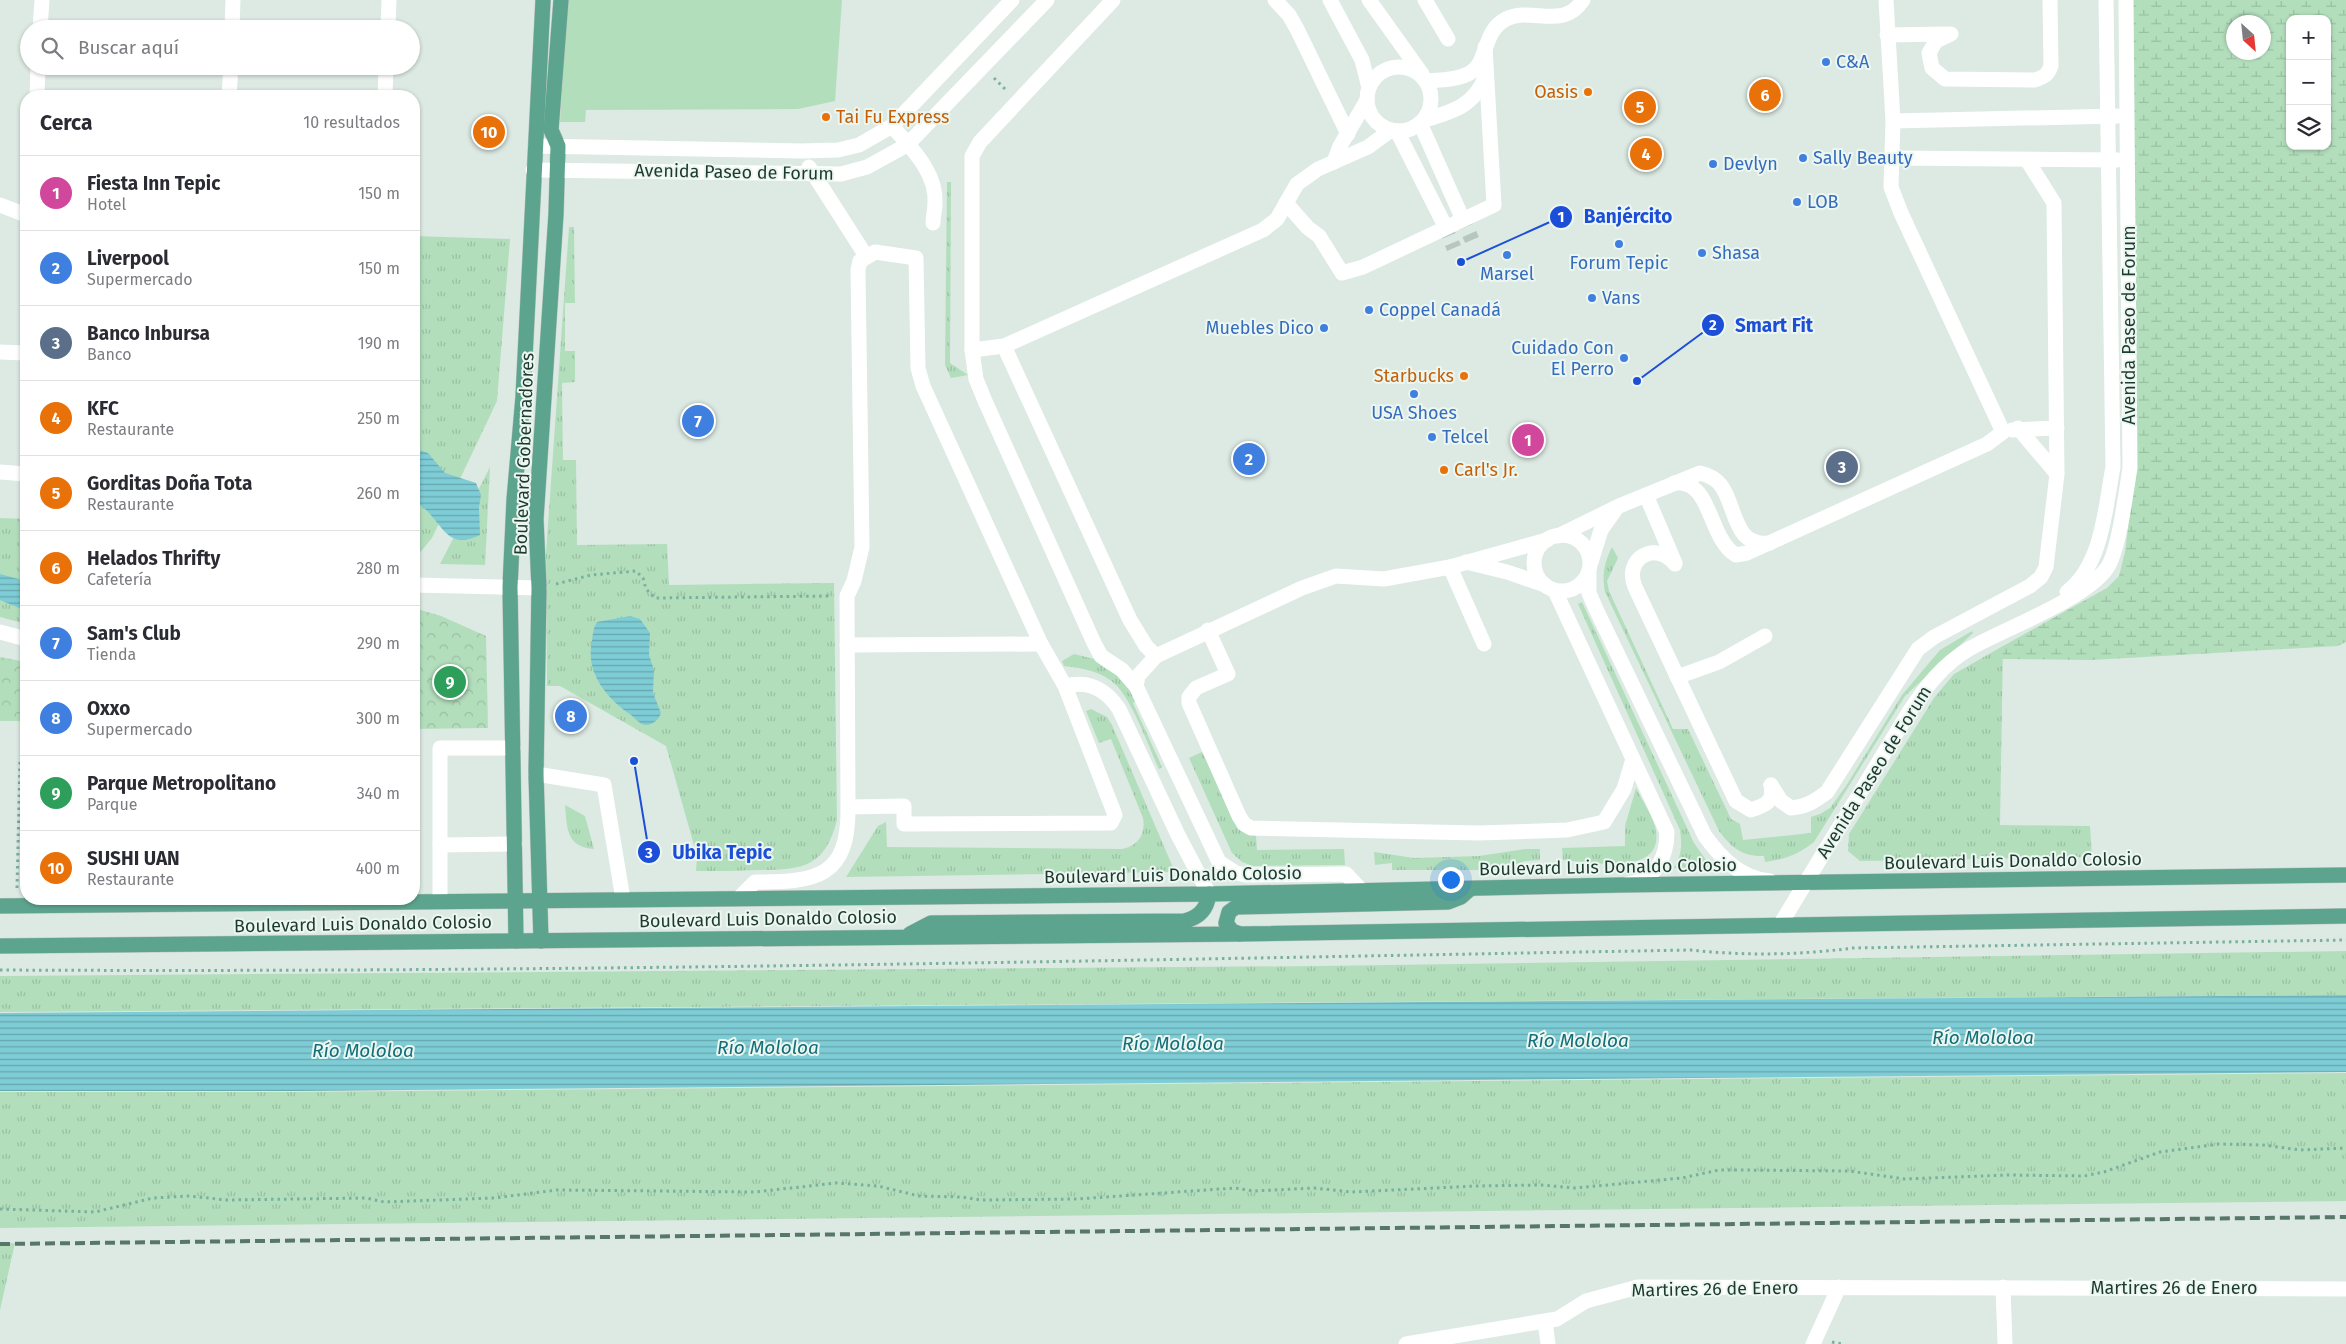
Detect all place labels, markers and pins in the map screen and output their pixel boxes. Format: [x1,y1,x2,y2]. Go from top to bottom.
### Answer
place label: C&A [1836,51,1870,73]
marker: C&A [1820,56,1832,68]
pin: 6 [1749,76,1781,114]
place label: Oasis [1534,81,1578,103]
marker: Oasis [1582,86,1594,98]
pin: 5 [1624,88,1656,126]
place label: Tai Fu Express [836,106,949,128]
marker: Tai Fu Express [820,111,832,123]
pin: 10 [473,113,505,151]
pin: 4 [1630,135,1662,173]
place label: Sally Beauty [1813,147,1913,169]
marker: Sally Beauty [1797,152,1809,164]
place label: Devlyn [1723,153,1778,175]
marker: Devlyn [1707,158,1719,170]
place label: LOB [1807,191,1839,213]
marker: LOB [1791,196,1803,208]
callout: Banjército [1549,200,1682,234]
marker: Forum Tepic [1613,238,1625,250]
place label: Shasa [1712,242,1760,264]
marker: Shasa [1696,247,1708,259]
marker: Marsel [1501,249,1513,261]
place label: Forum Tepic [1570,252,1669,274]
place label: Marsel [1480,263,1534,285]
place label: Vans [1602,287,1640,309]
marker: Vans [1586,292,1598,304]
place label: Coppel Canadá [1379,299,1501,321]
marker: Coppel Canadá [1363,304,1375,316]
callout: Smart Fit [1700,308,1823,342]
place label: Muebles Dico [1205,317,1314,339]
marker: Muebles Dico [1318,322,1330,334]
place label: Cuidado Con El Perro [1511,337,1614,380]
marker: Cuidado Con El Perro [1618,352,1630,364]
place label: Starbucks [1374,365,1454,387]
marker: Starbucks [1458,370,1470,382]
marker: USA Shoes [1408,388,1420,400]
pin: 7 [682,402,714,440]
place label: USA Shoes [1371,402,1457,424]
pin: 1 [1512,421,1544,459]
place label: Telcel [1442,426,1489,448]
marker: Telcel [1426,431,1438,443]
pin: 2 [1233,440,1265,478]
pin: 3 [1826,448,1858,486]
place label: Carl's Jr. [1454,459,1518,481]
marker: Carl's Jr. [1438,464,1450,476]
pin: 9 [434,663,466,701]
pin: 8 [555,697,587,735]
callout: Ubika Tepic [637,835,781,869]

